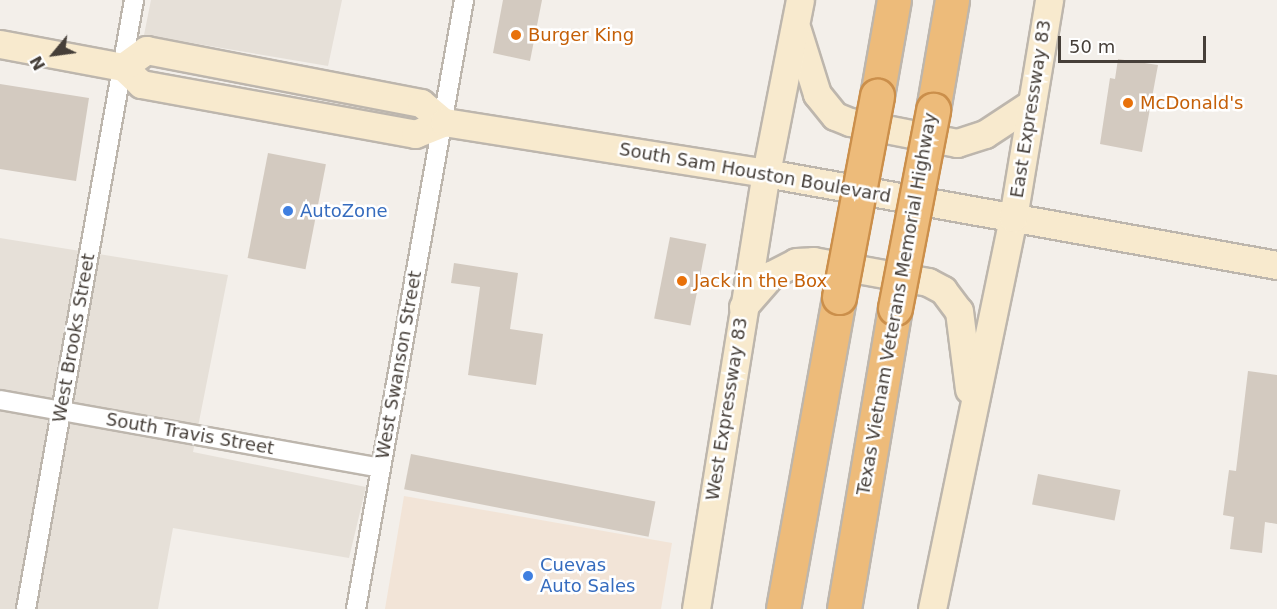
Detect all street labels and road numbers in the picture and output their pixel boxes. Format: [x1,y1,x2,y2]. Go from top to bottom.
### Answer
street label: East Expressway 83 [1006,18,1056,200]
street label: Texas Vietnam Veterans Memorial Highway [853,111,941,497]
street label: South Sam Houston Boulevard [618,138,892,208]
street label: West Brooks Street [48,252,100,424]
street label: West Swanson Street [372,269,426,461]
street label: West Expressway 83 [702,316,752,502]
street label: South Travis Street [104,409,276,459]

